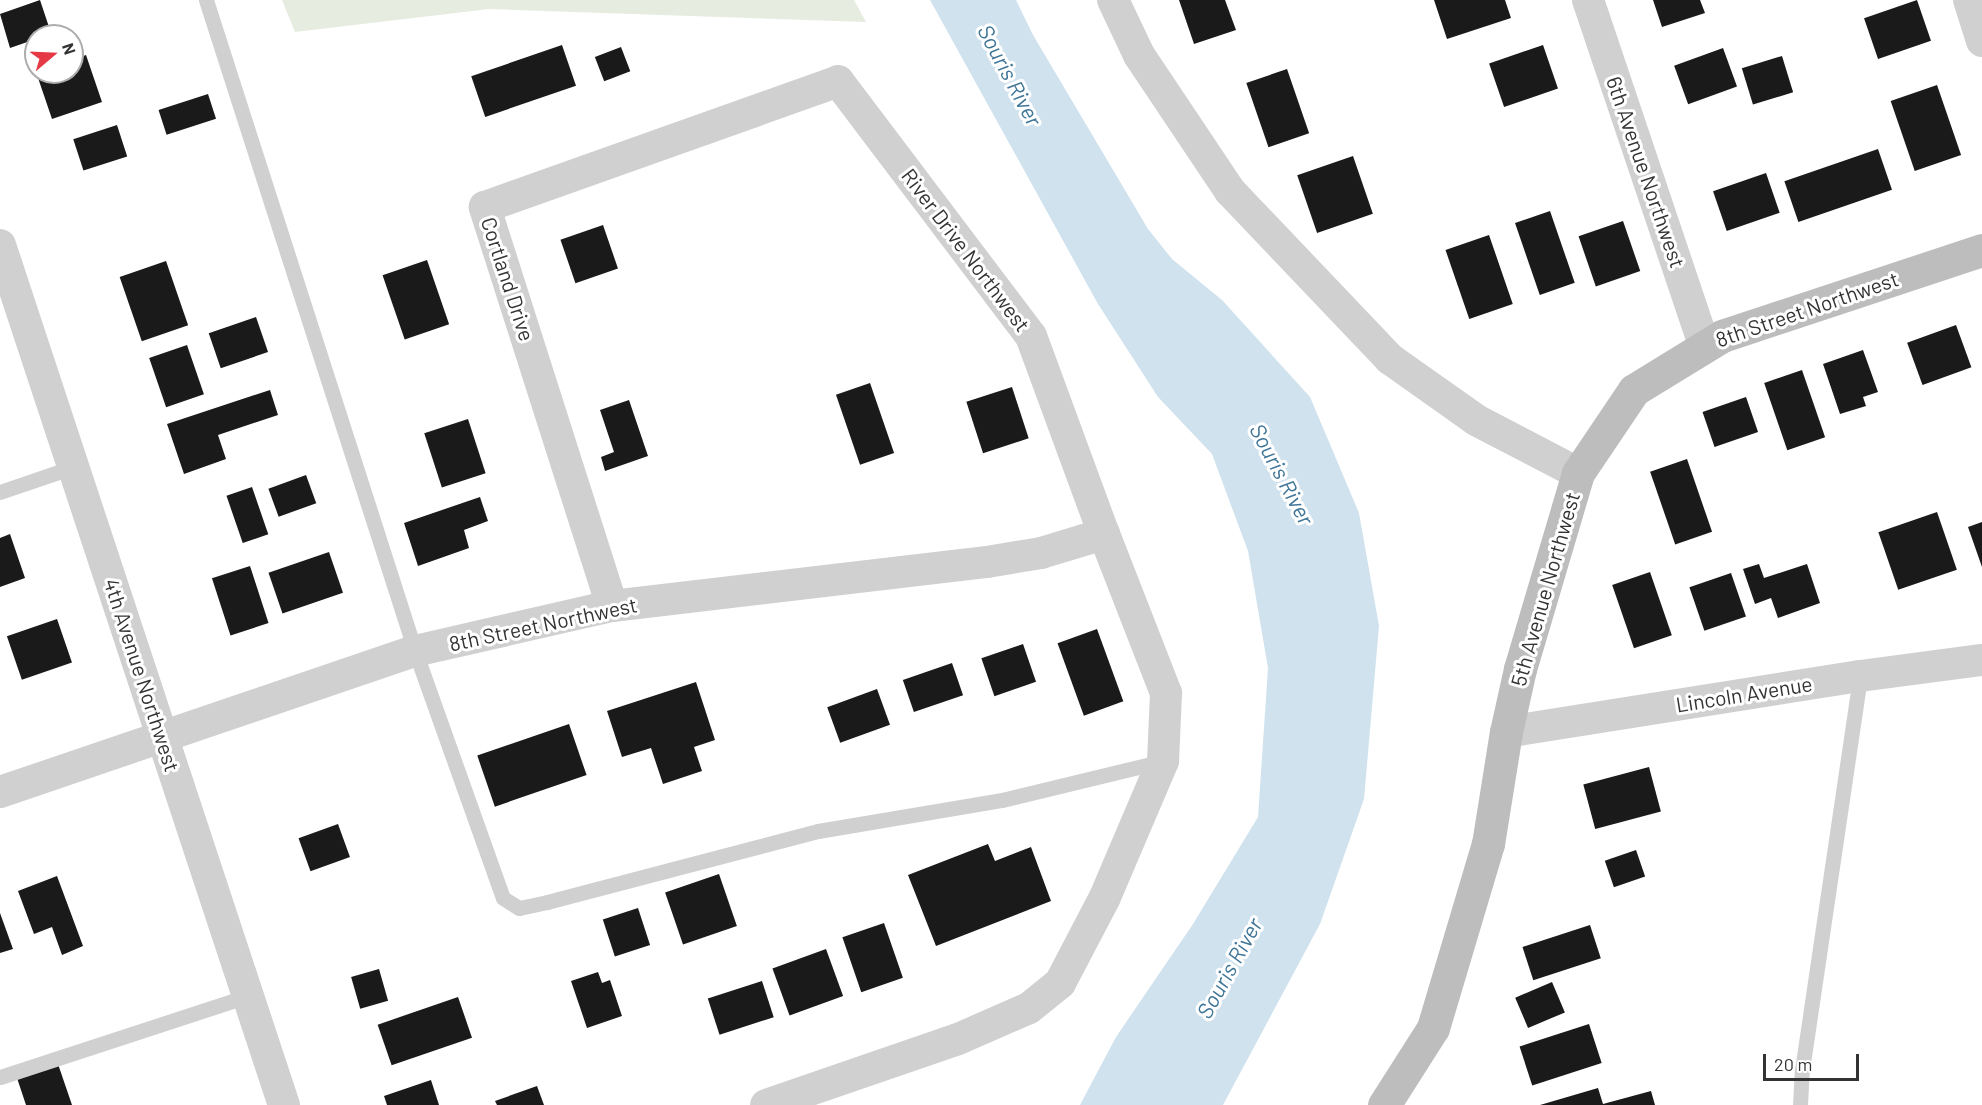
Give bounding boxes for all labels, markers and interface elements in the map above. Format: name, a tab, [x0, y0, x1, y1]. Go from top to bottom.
water label: Souris River	[972, 20, 1048, 130]
north arrow	[24, 24, 84, 84]
text: N	[59, 40, 80, 57]
street label: 6th Avenue Northwest	[1601, 73, 1691, 271]
street label: River Drive Northwest	[896, 163, 1036, 337]
street label: Cortland Drive	[476, 214, 540, 344]
street label: 8th Street Northwest	[1712, 266, 1902, 352]
water label: Souris River	[1244, 419, 1320, 529]
street label: 5th Avenue Northwest	[1505, 489, 1585, 689]
street label: 4th Avenue Northwest	[99, 575, 185, 775]
street label: 8th Street Northwest	[447, 592, 639, 656]
street label: Lincoln Avenue	[1674, 671, 1814, 717]
water label: Souris River	[1191, 913, 1267, 1023]
scale bar	[1766, 1042, 1862, 1080]
text: 20 m	[1774, 1053, 1812, 1075]

